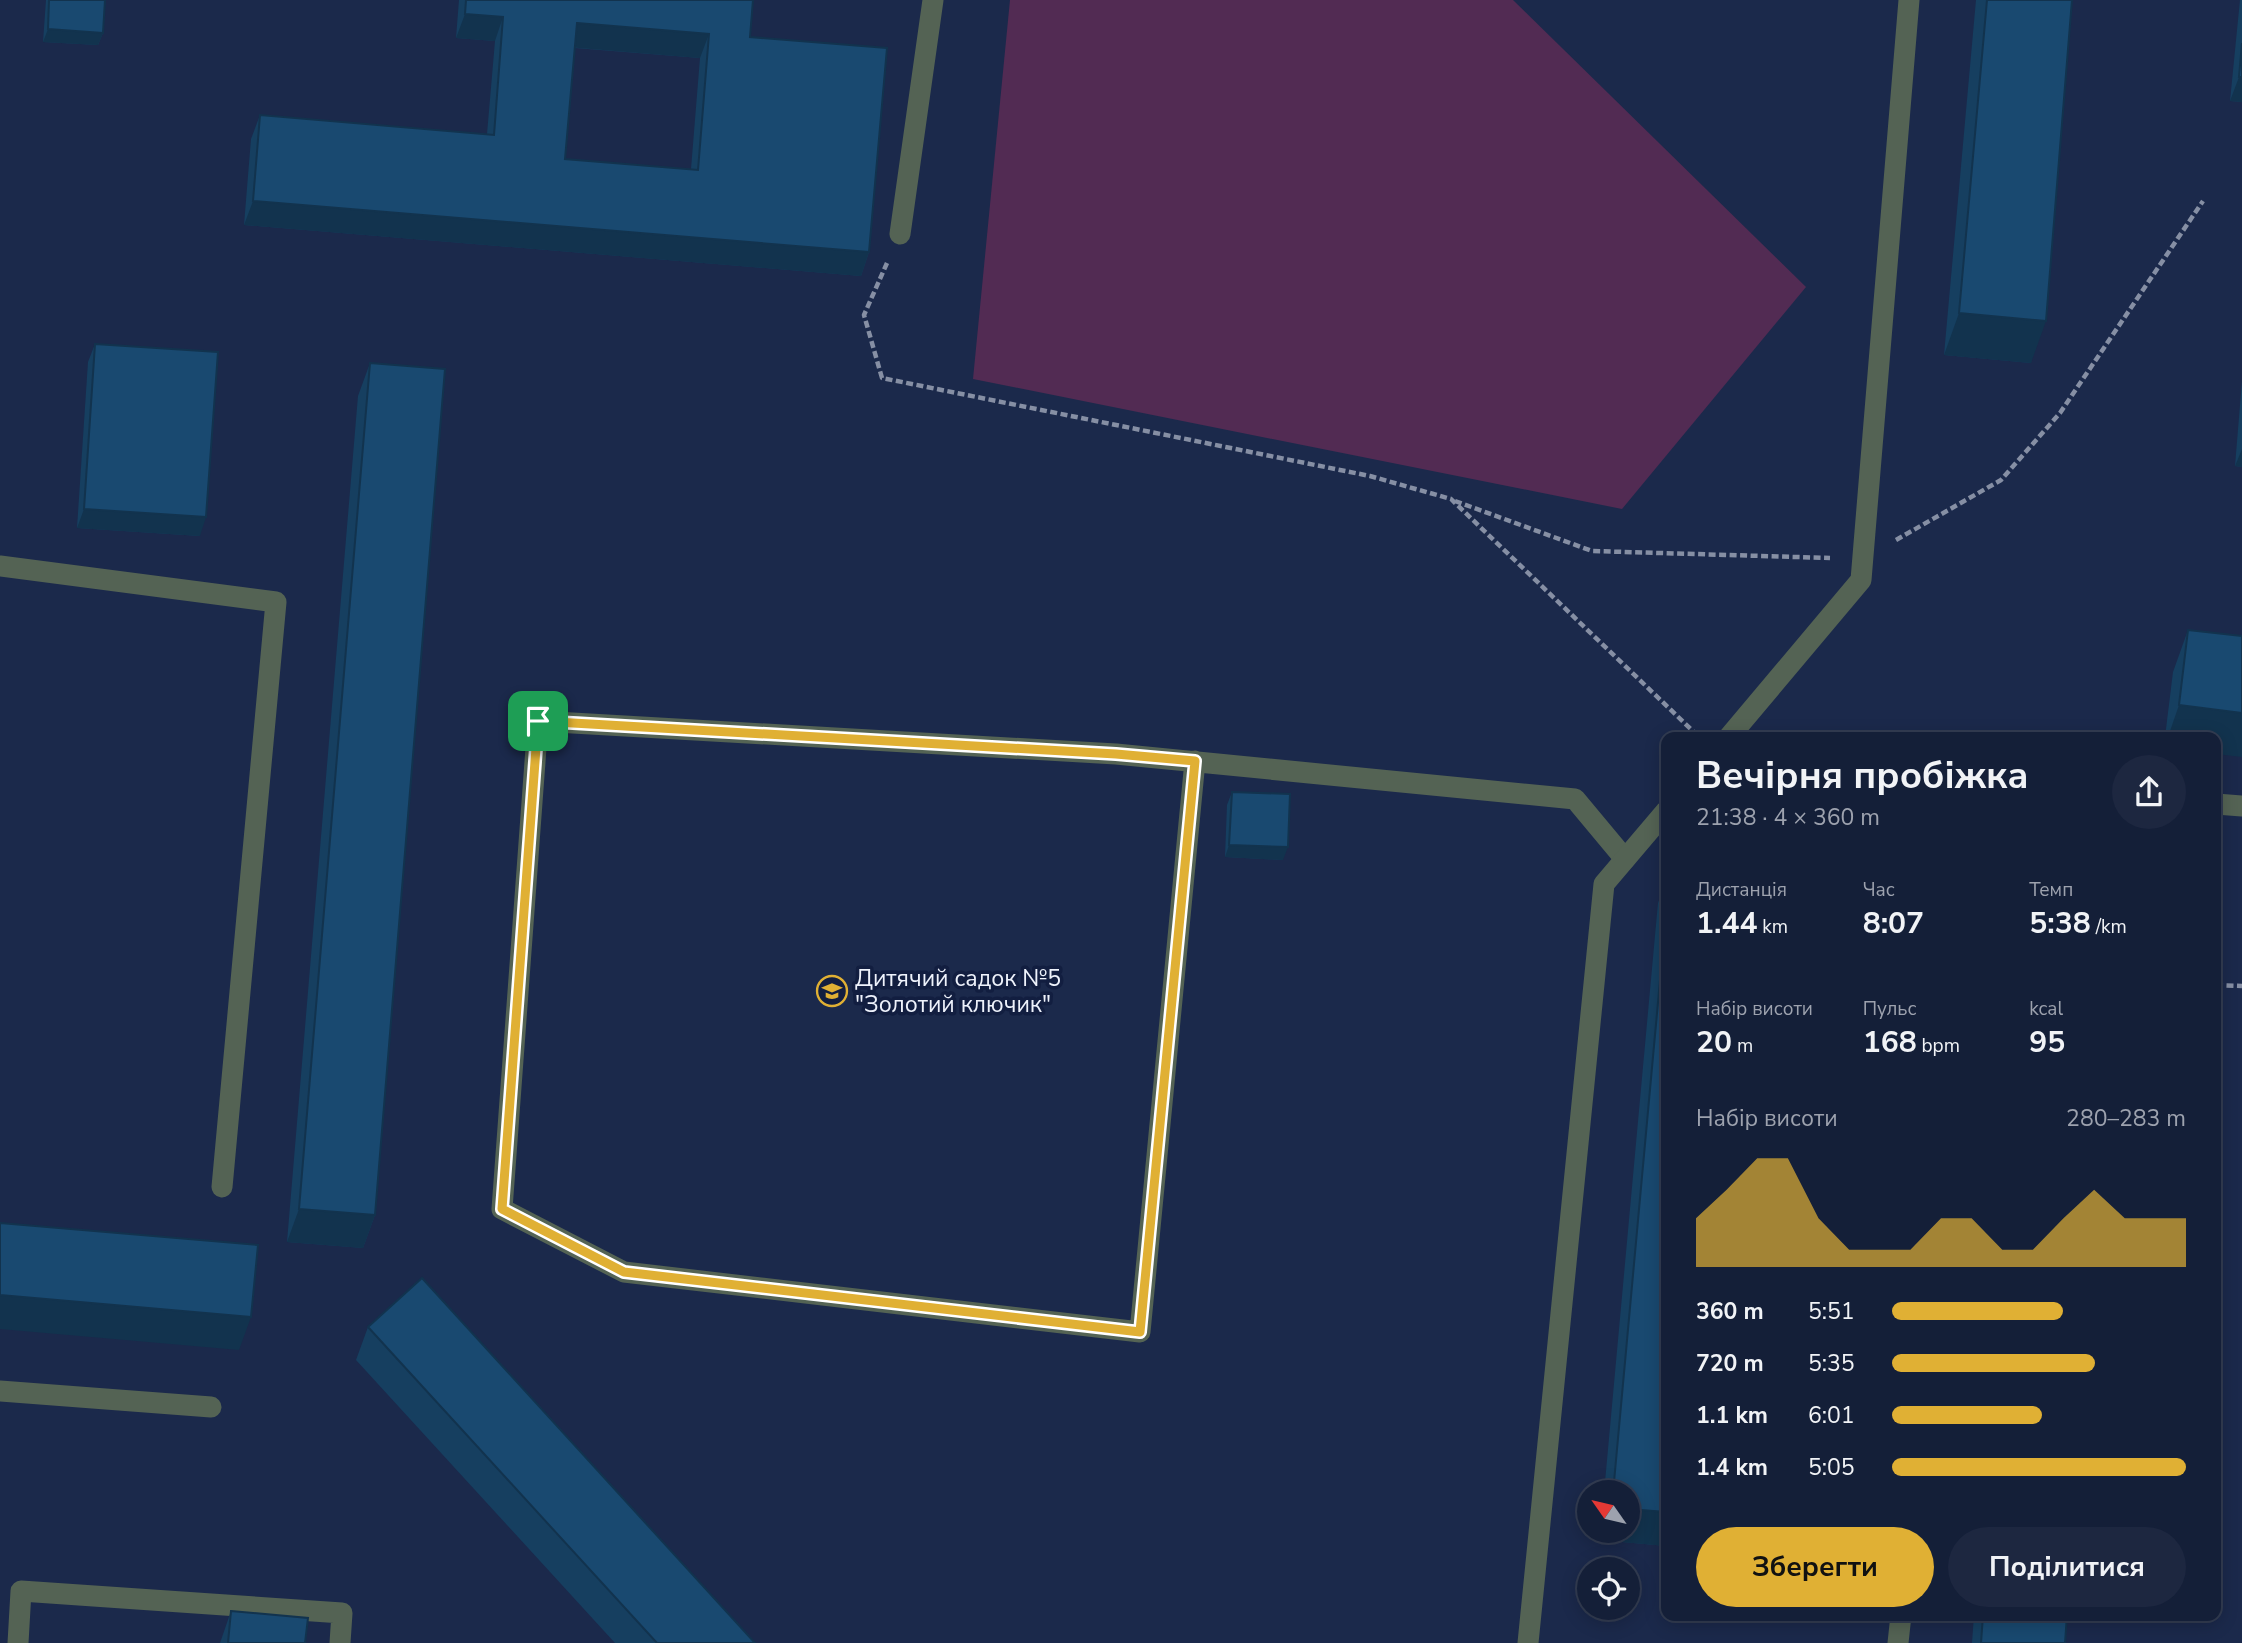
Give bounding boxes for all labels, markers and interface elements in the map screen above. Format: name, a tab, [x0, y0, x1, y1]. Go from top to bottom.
pin	[508, 691, 568, 751]
icon: arrive	[519, 702, 557, 740]
text: Вечірня пробіжка	[1696, 750, 2029, 801]
button: share	[2112, 755, 2186, 829]
text: 21:38 · 4 × 360 m	[1696, 802, 1880, 833]
text: Дистанція	[1696, 877, 1787, 903]
text: Час	[1863, 877, 1895, 903]
text: Темп	[2029, 877, 2073, 903]
text: 1.44	[1696, 903, 1757, 944]
text: 8:07	[1863, 903, 1924, 944]
text: 5:38	[2029, 903, 2091, 944]
text: km	[1757, 914, 1788, 940]
text: /km	[2091, 914, 2127, 940]
place label: Дитячий садок №5 "Золотий ключик"	[855, 963, 1061, 1020]
school or university icon: Дитячий садок №5 "Золотий ключик"	[815, 974, 849, 1008]
text: Набір висоти	[1696, 996, 1813, 1022]
text: Пульс	[1863, 996, 1917, 1022]
text: kcal	[2029, 996, 2063, 1022]
text: 20	[1696, 1022, 1732, 1063]
text: 168	[1863, 1022, 1917, 1063]
text: 95	[2029, 1022, 2065, 1063]
text: m	[1732, 1033, 1753, 1059]
text: bpm	[1917, 1033, 1960, 1059]
text: Набір висоти	[1696, 1103, 1838, 1134]
text: 280–283 m	[2066, 1103, 2186, 1134]
text: 360 m	[1696, 1296, 1764, 1327]
text: 5:51	[1808, 1296, 1855, 1327]
text: 720 m	[1696, 1348, 1764, 1379]
text: 5:35	[1808, 1348, 1855, 1379]
text: 1.1 km	[1696, 1400, 1768, 1431]
text: 6:01	[1808, 1400, 1855, 1431]
text: 1.4 km	[1696, 1452, 1768, 1483]
text: 5:05	[1808, 1452, 1855, 1483]
north arrow	[1577, 1480, 1640, 1544]
map controls	[1577, 1480, 1640, 1620]
button: Зберегти	[1696, 1527, 1934, 1607]
button: Поділитися	[1948, 1527, 2186, 1607]
button: locate	[1577, 1557, 1640, 1620]

